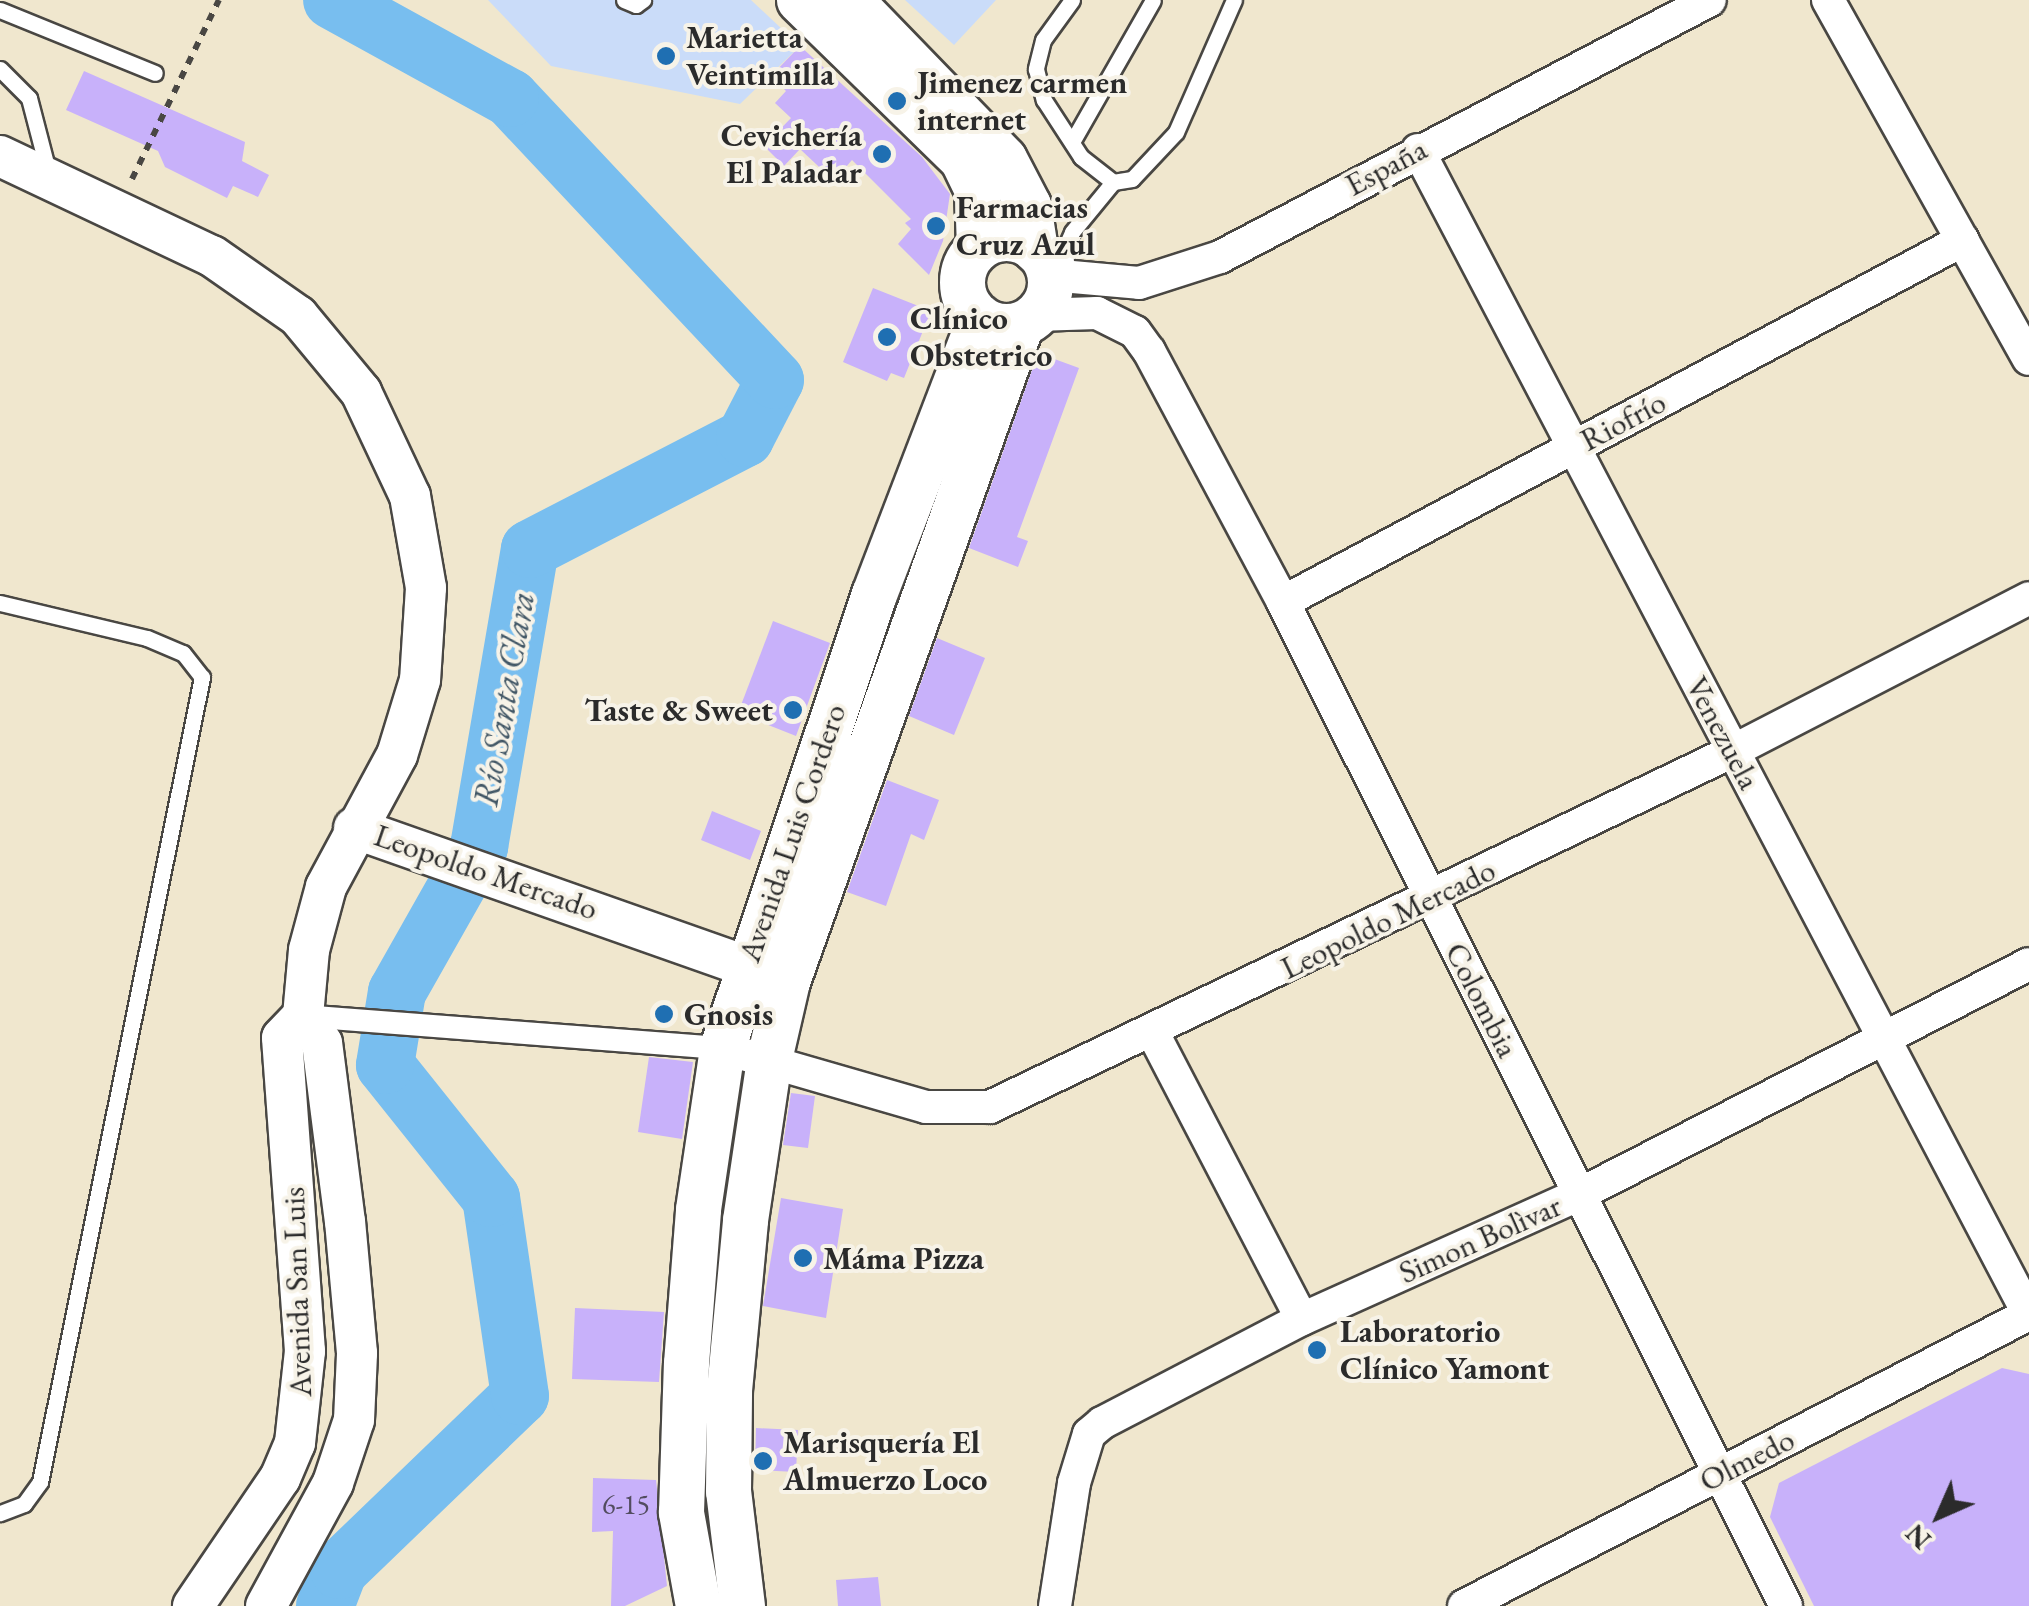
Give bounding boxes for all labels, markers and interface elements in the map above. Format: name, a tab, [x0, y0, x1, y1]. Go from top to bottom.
place label: Marietta Veintimilla	[686, 19, 834, 94]
marker: Marietta Veintimilla	[655, 45, 677, 67]
place label: Jimenez carmen internet	[917, 64, 1127, 139]
marker: Jimenez carmen internet	[886, 90, 908, 112]
place label: Cevichería El Paladar	[721, 117, 862, 192]
street label: España	[1339, 130, 1433, 204]
marker: Cevichería El Paladar	[871, 143, 893, 165]
place label: Farmacias Cruz Azul	[956, 189, 1095, 264]
marker: Farmacias Cruz Azul	[925, 215, 947, 237]
place label: Clínico Obstetrico	[910, 300, 1052, 375]
marker: Clínico Obstetrico	[874, 324, 900, 350]
street label: Riofrío	[1574, 383, 1672, 459]
water label: Río Santa Clara	[464, 588, 544, 810]
street label: Venezuela	[1677, 670, 1769, 796]
place label: Taste & Sweet	[585, 691, 773, 729]
street label: Avenida Luis Cordero	[730, 699, 854, 967]
marker: Taste & Sweet	[782, 699, 804, 721]
street label: Leopoldo Mercado	[369, 816, 603, 928]
street label: Leopoldo Mercado	[1275, 851, 1501, 987]
street label: Colombia	[1437, 936, 1527, 1064]
place label: Gnosis	[684, 995, 773, 1033]
marker: Gnosis	[653, 1003, 675, 1025]
street label: Avenida San Luis	[274, 1186, 320, 1398]
street label: Simon Bolìvar	[1393, 1186, 1567, 1292]
place label: Máma Pizza	[823, 1239, 984, 1277]
marker: Máma Pizza	[792, 1247, 814, 1269]
place label: Laboratorio Clínico Yamont	[1340, 1313, 1549, 1388]
marker: Laboratorio Clínico Yamont	[1304, 1337, 1330, 1363]
street label: Olmedo	[1693, 1420, 1801, 1500]
place label: Marisquería El Almuerzo Loco	[783, 1424, 987, 1499]
marker: Marisquería El Almuerzo Loco	[752, 1450, 774, 1472]
north arrow	[1889, 1466, 1989, 1566]
house number: 6-15	[602, 1487, 650, 1521]
text: N	[1897, 1516, 1939, 1558]

